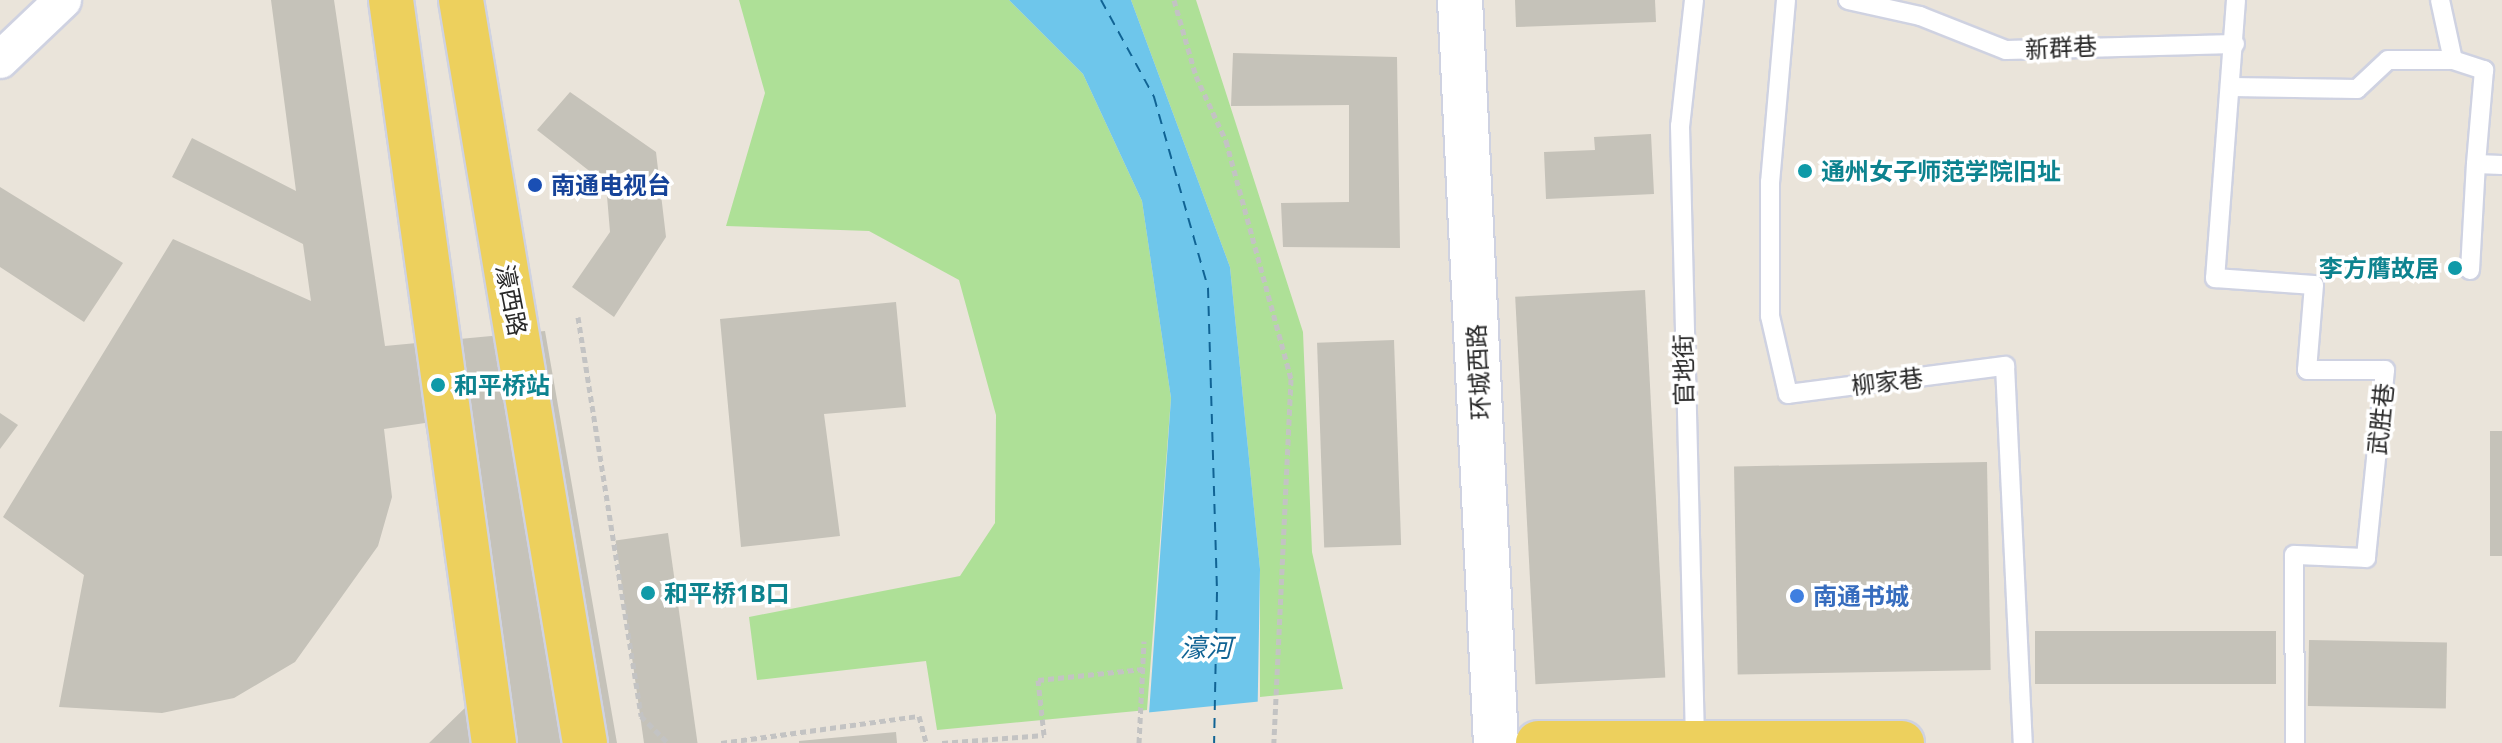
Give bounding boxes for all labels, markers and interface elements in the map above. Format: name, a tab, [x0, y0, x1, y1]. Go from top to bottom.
street label: 新群巷	[2024, 31, 2098, 63]
place label: 通州女子师范学院旧址	[1821, 157, 2061, 185]
marker: 通州女子师范学院旧址	[1796, 162, 1814, 180]
place label: 南通电视台	[551, 171, 671, 199]
marker: 南通电视台	[526, 176, 544, 194]
place label: 李方膺故居	[2319, 254, 2439, 282]
marker: 李方膺故居	[2446, 259, 2464, 277]
street label: 濠西路	[491, 262, 533, 338]
street label: 环城西路	[1461, 323, 1495, 421]
street label: 官地街	[1668, 334, 1698, 406]
street label: 柳家巷	[1850, 362, 1924, 400]
place label: 和平桥站	[454, 371, 550, 399]
marker: 和平桥站	[429, 376, 447, 394]
street label: 武胜巷	[2362, 382, 2398, 456]
place label: 和平桥1B口	[664, 579, 790, 607]
place label: 南通书城	[1813, 582, 1909, 610]
marker: 和平桥1B口	[639, 584, 657, 602]
marker: 南通书城	[1788, 587, 1806, 605]
water label: 濠河	[1180, 632, 1232, 664]

